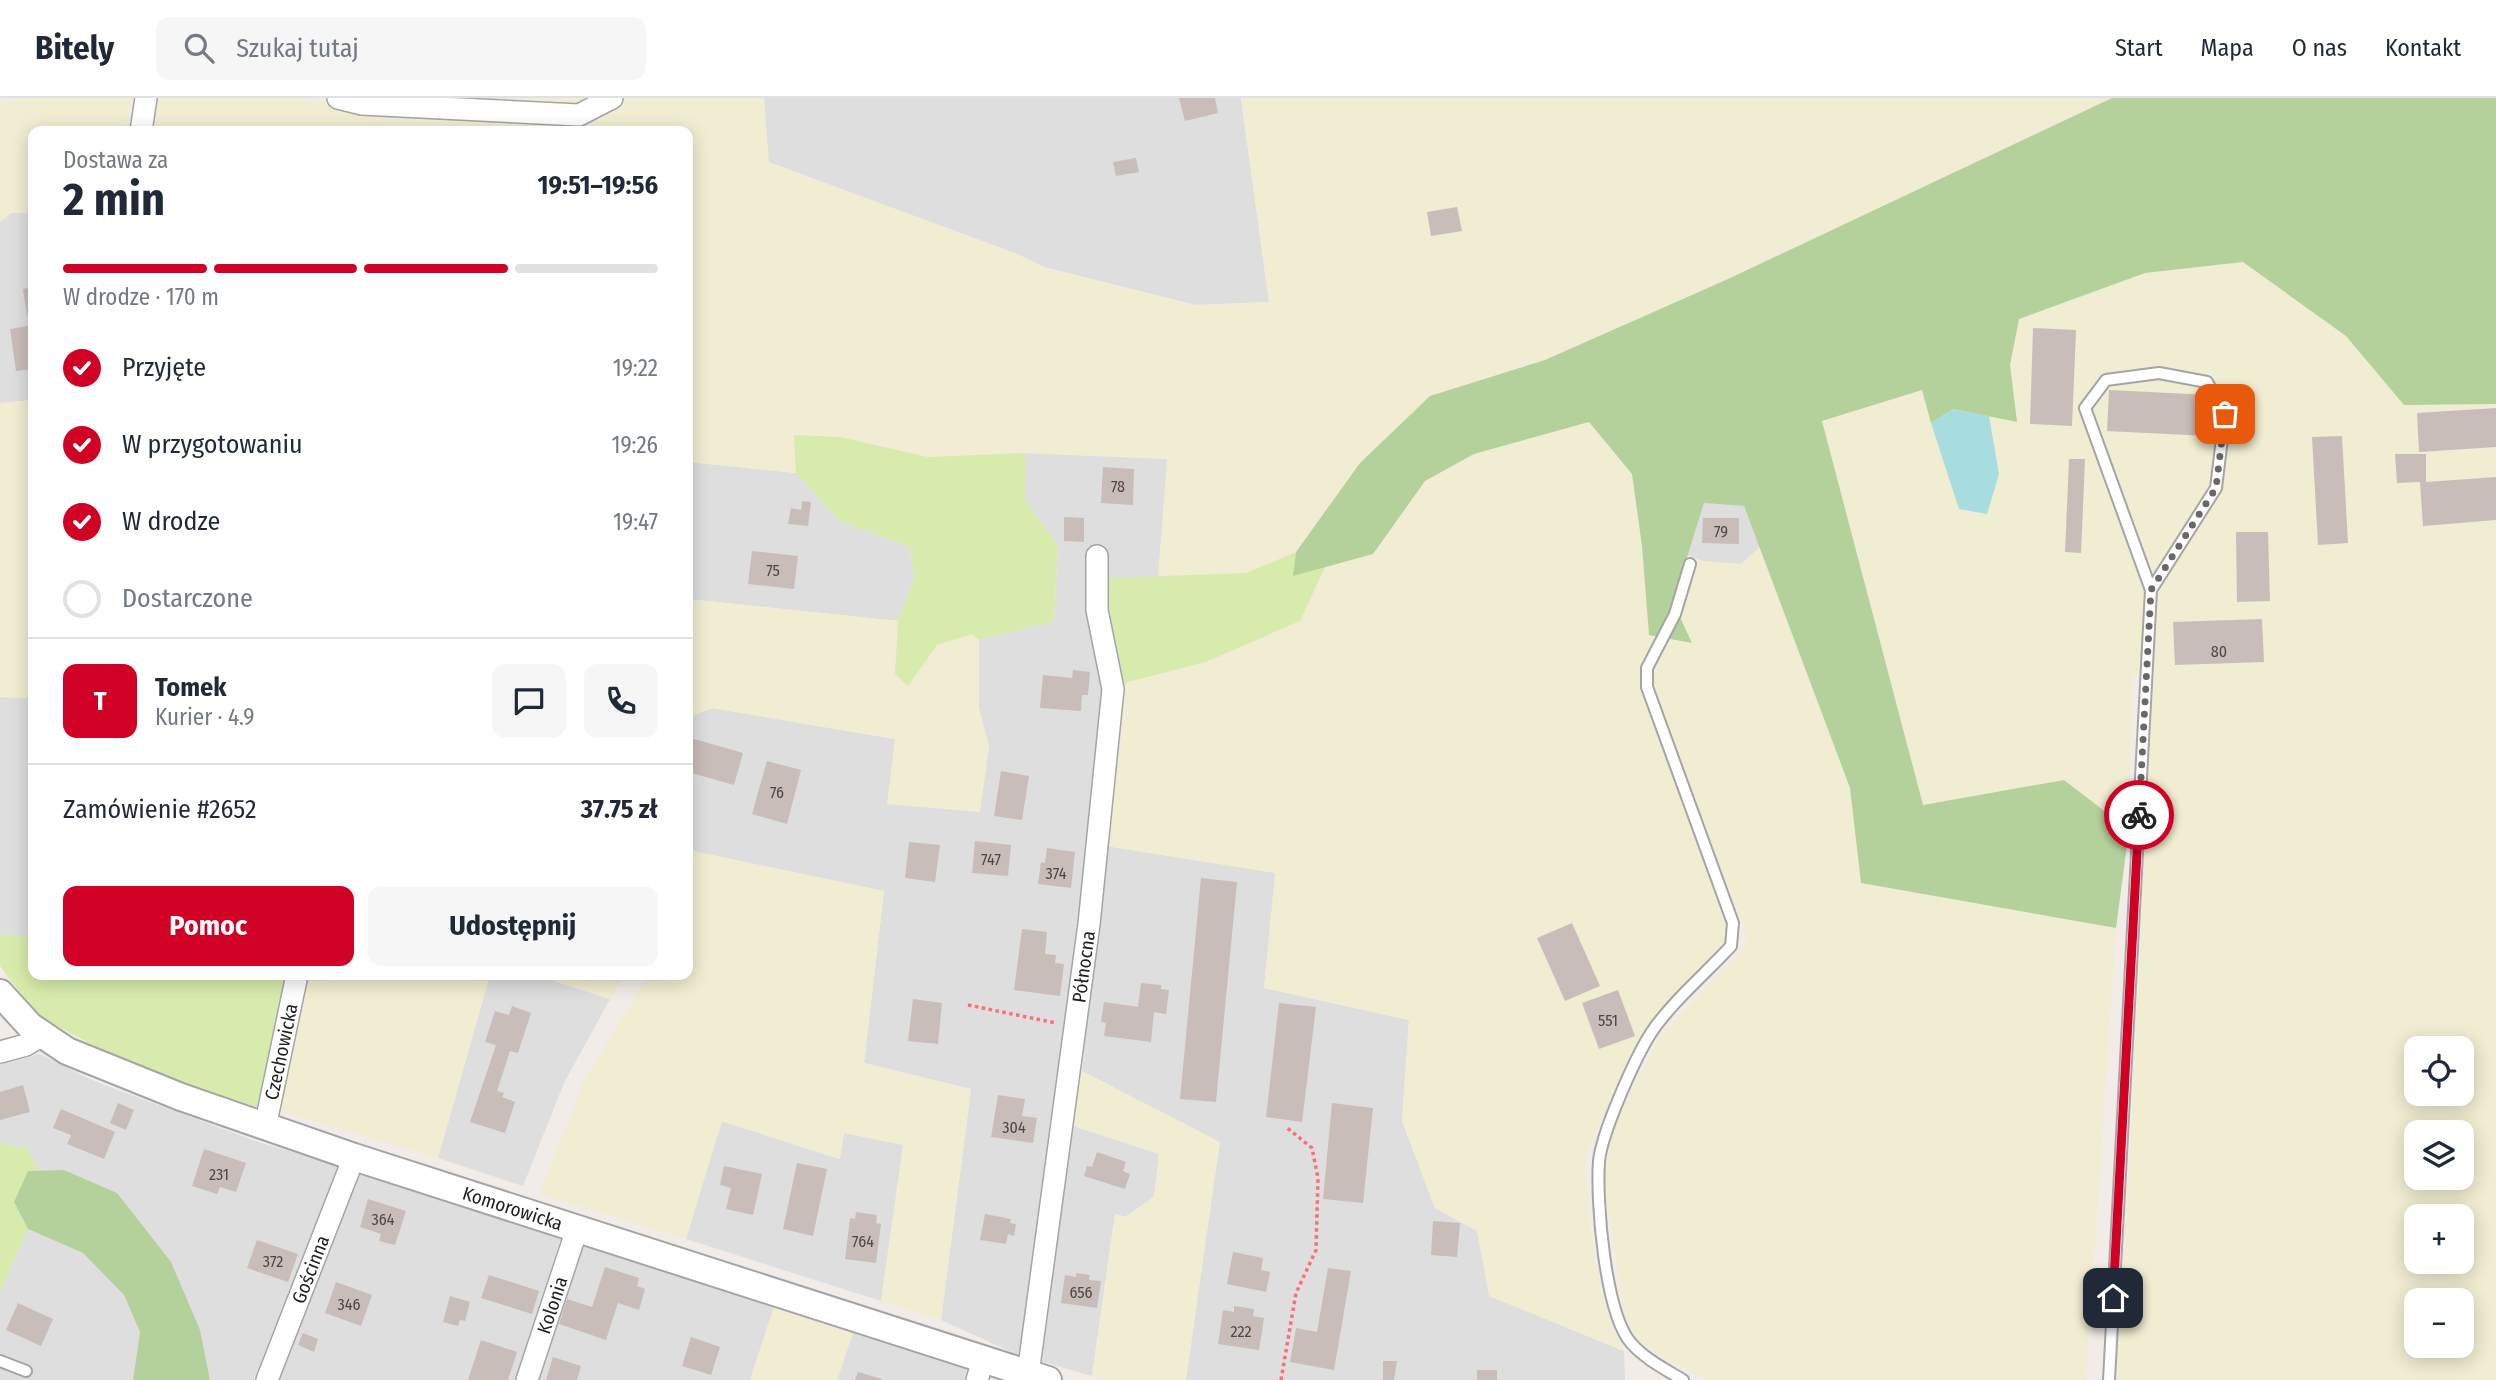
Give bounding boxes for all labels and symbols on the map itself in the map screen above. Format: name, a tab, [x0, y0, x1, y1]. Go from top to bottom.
pin	[2195, 384, 2255, 444]
house number: 78	[1111, 477, 1125, 496]
house number: 79	[1714, 522, 1728, 541]
house number: 75	[766, 561, 780, 580]
house number: 80	[2211, 642, 2227, 661]
courier	[2104, 780, 2174, 850]
house number: 76	[770, 783, 784, 802]
house number: 747	[981, 850, 1001, 869]
house number: 374	[1046, 864, 1067, 883]
street label: Północna	[1067, 929, 1100, 1004]
street label: Czechowicka	[260, 1002, 303, 1102]
house number: 551	[1598, 1011, 1618, 1030]
house number: 304	[1002, 1118, 1026, 1137]
house number: 231	[209, 1165, 229, 1184]
street label: Komorowicka	[460, 1182, 565, 1235]
house number: 364	[372, 1210, 395, 1229]
street label: Gościnna	[287, 1232, 334, 1307]
house number: 764	[852, 1232, 874, 1251]
house number: 372	[263, 1252, 283, 1271]
pin	[2083, 1268, 2143, 1328]
street label: Kolonia	[532, 1274, 572, 1337]
house number: 656	[1069, 1283, 1093, 1302]
house number: 346	[338, 1295, 360, 1314]
house number: 222	[1230, 1322, 1252, 1341]

